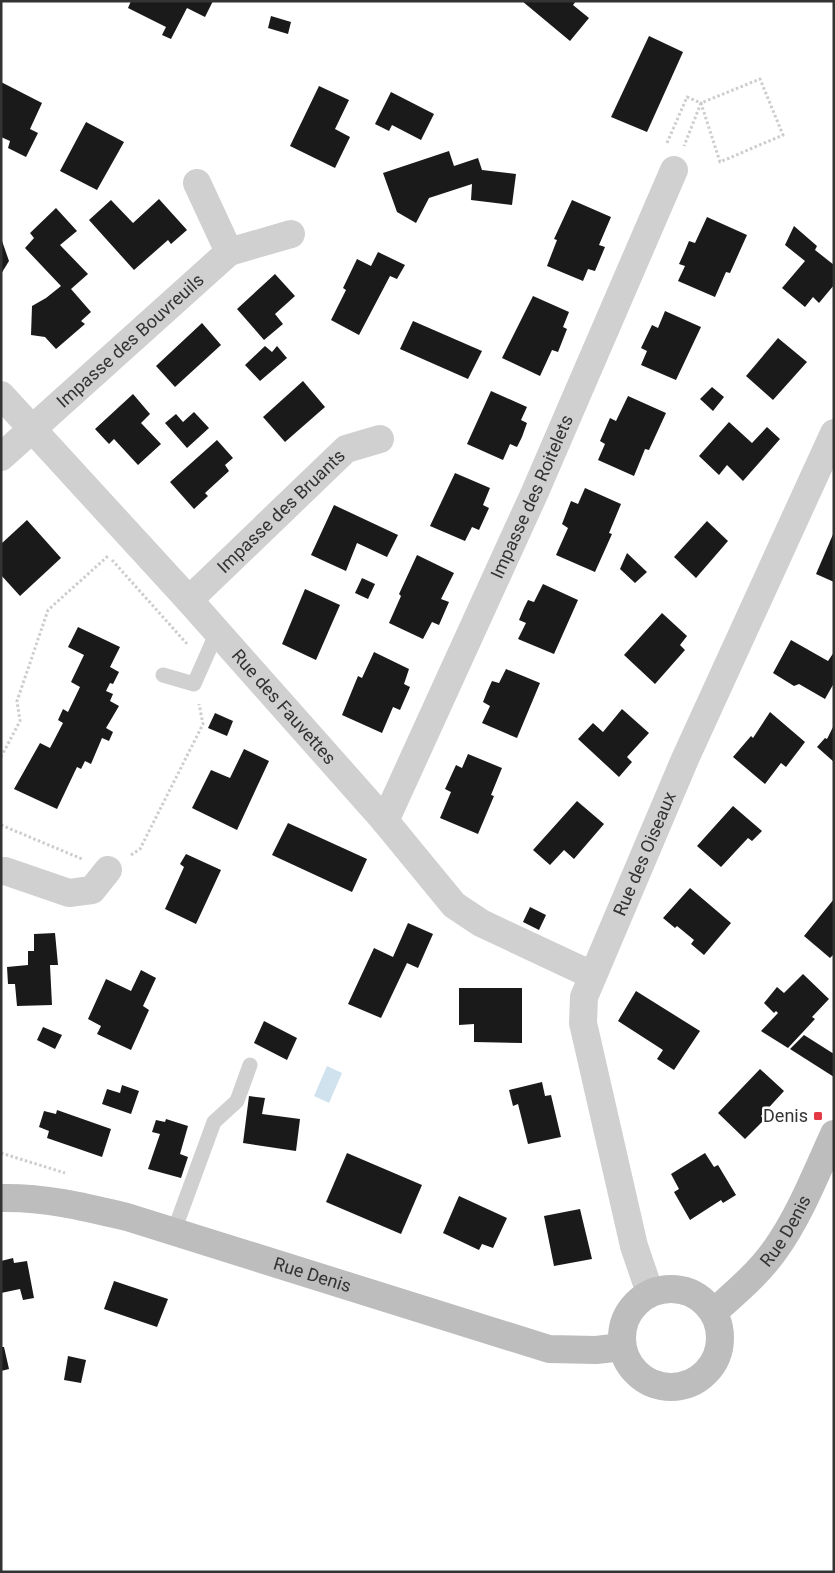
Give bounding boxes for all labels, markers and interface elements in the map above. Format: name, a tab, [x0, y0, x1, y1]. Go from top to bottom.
street label: Impasse des Bouvreuils	[52, 269, 208, 412]
street label: Impasse des Roitelets	[486, 412, 577, 582]
street label: Impasse des Bruants	[213, 445, 349, 577]
street label: Rue des Fauvettes	[228, 645, 341, 768]
street label: Rue des Oiseaux	[609, 788, 680, 919]
place label: Denis	[763, 1105, 808, 1126]
marker: Denis	[812, 1110, 824, 1122]
street label: Rue Denis	[755, 1192, 815, 1271]
street label: Rue Denis	[271, 1253, 354, 1296]

